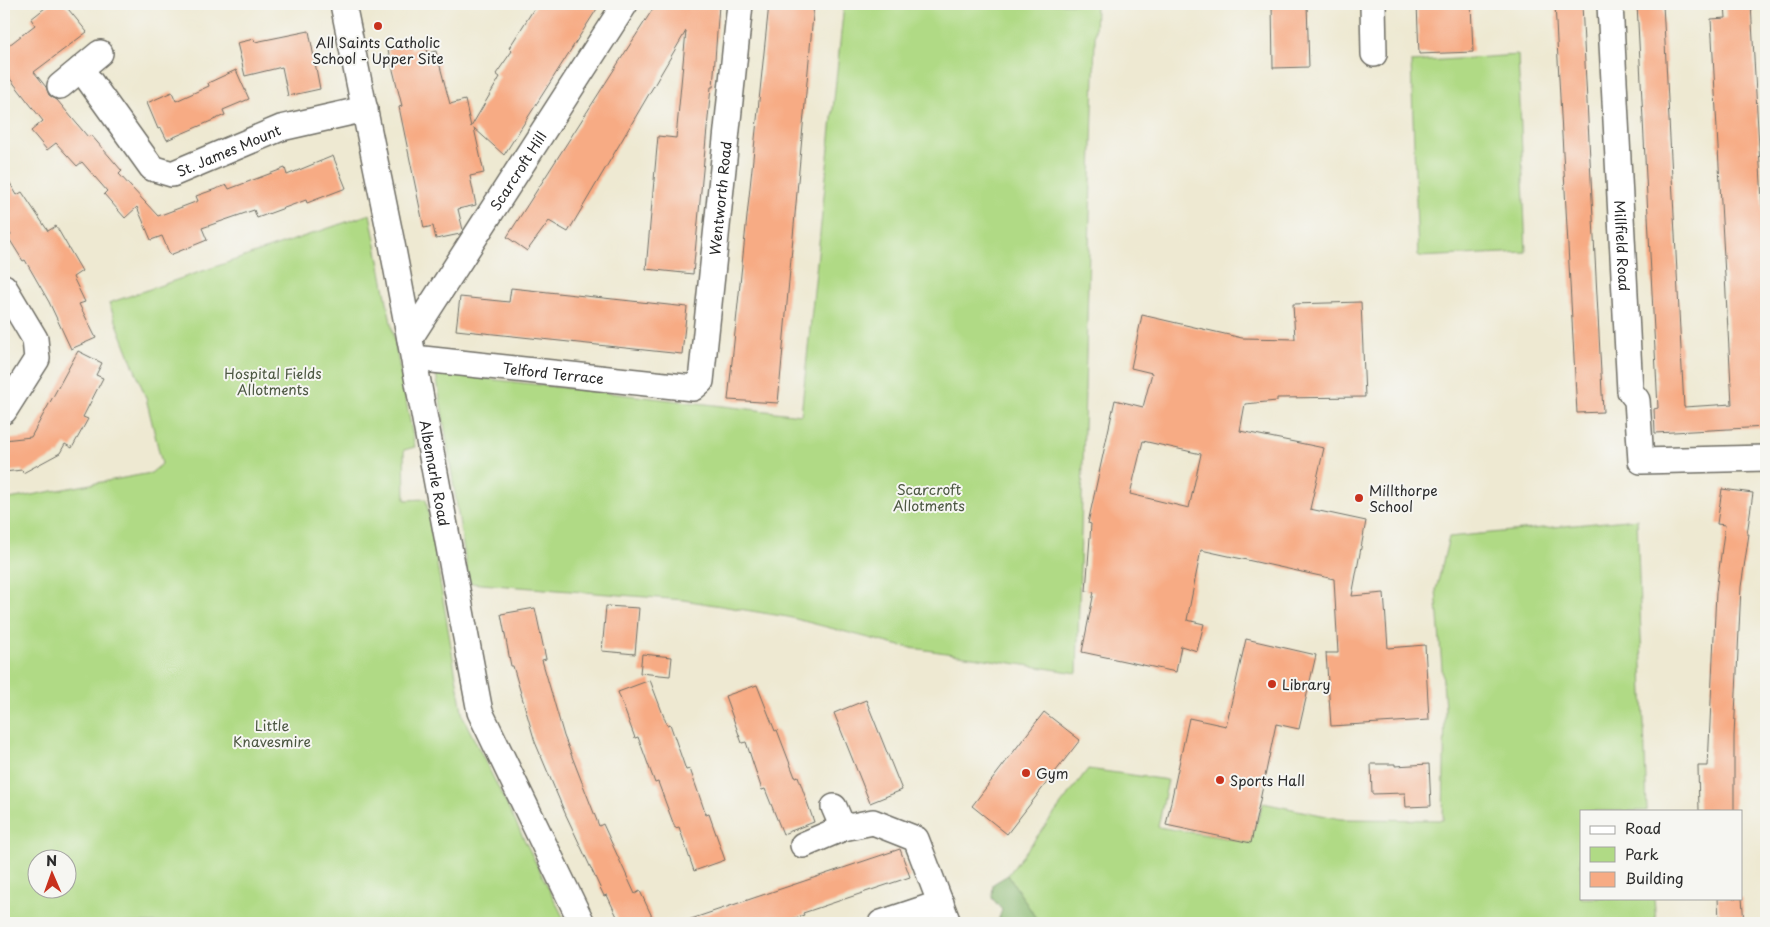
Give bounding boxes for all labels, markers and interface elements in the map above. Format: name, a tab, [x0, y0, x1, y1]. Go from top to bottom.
marker: All Saints Catholic School - Upper Site	[372, 20, 384, 32]
place label: All Saints Catholic School - Upper Site	[312, 32, 444, 69]
street label: St. James Mount	[173, 119, 284, 182]
street label: Scarcroft Hill	[484, 127, 551, 214]
street label: Wentworth Road	[704, 140, 736, 256]
street label: Millfield Road	[1610, 200, 1635, 292]
street label: Telford Terrace	[501, 357, 605, 389]
park label: Hospital Fields Allotments	[224, 363, 322, 400]
street label: Albemarle Road	[415, 418, 455, 528]
park label: Scarcroft Allotments	[893, 479, 965, 516]
place label: Millthorpe School	[1369, 480, 1438, 517]
marker: Millthorpe School	[1353, 492, 1365, 504]
place label: Library	[1282, 674, 1330, 695]
marker: Library	[1266, 678, 1278, 690]
park label: Little Knavesmire	[233, 715, 311, 752]
place label: Gym	[1036, 763, 1068, 784]
marker: Gym	[1020, 767, 1032, 779]
place label: Sports Hall	[1230, 770, 1305, 791]
marker: Sports Hall	[1214, 774, 1226, 786]
legend	[1580, 810, 1742, 900]
text: Road	[1625, 816, 1661, 839]
text: Park	[1625, 842, 1659, 865]
north arrow	[28, 850, 78, 900]
text: N	[46, 850, 57, 871]
text: Building	[1625, 866, 1684, 889]

